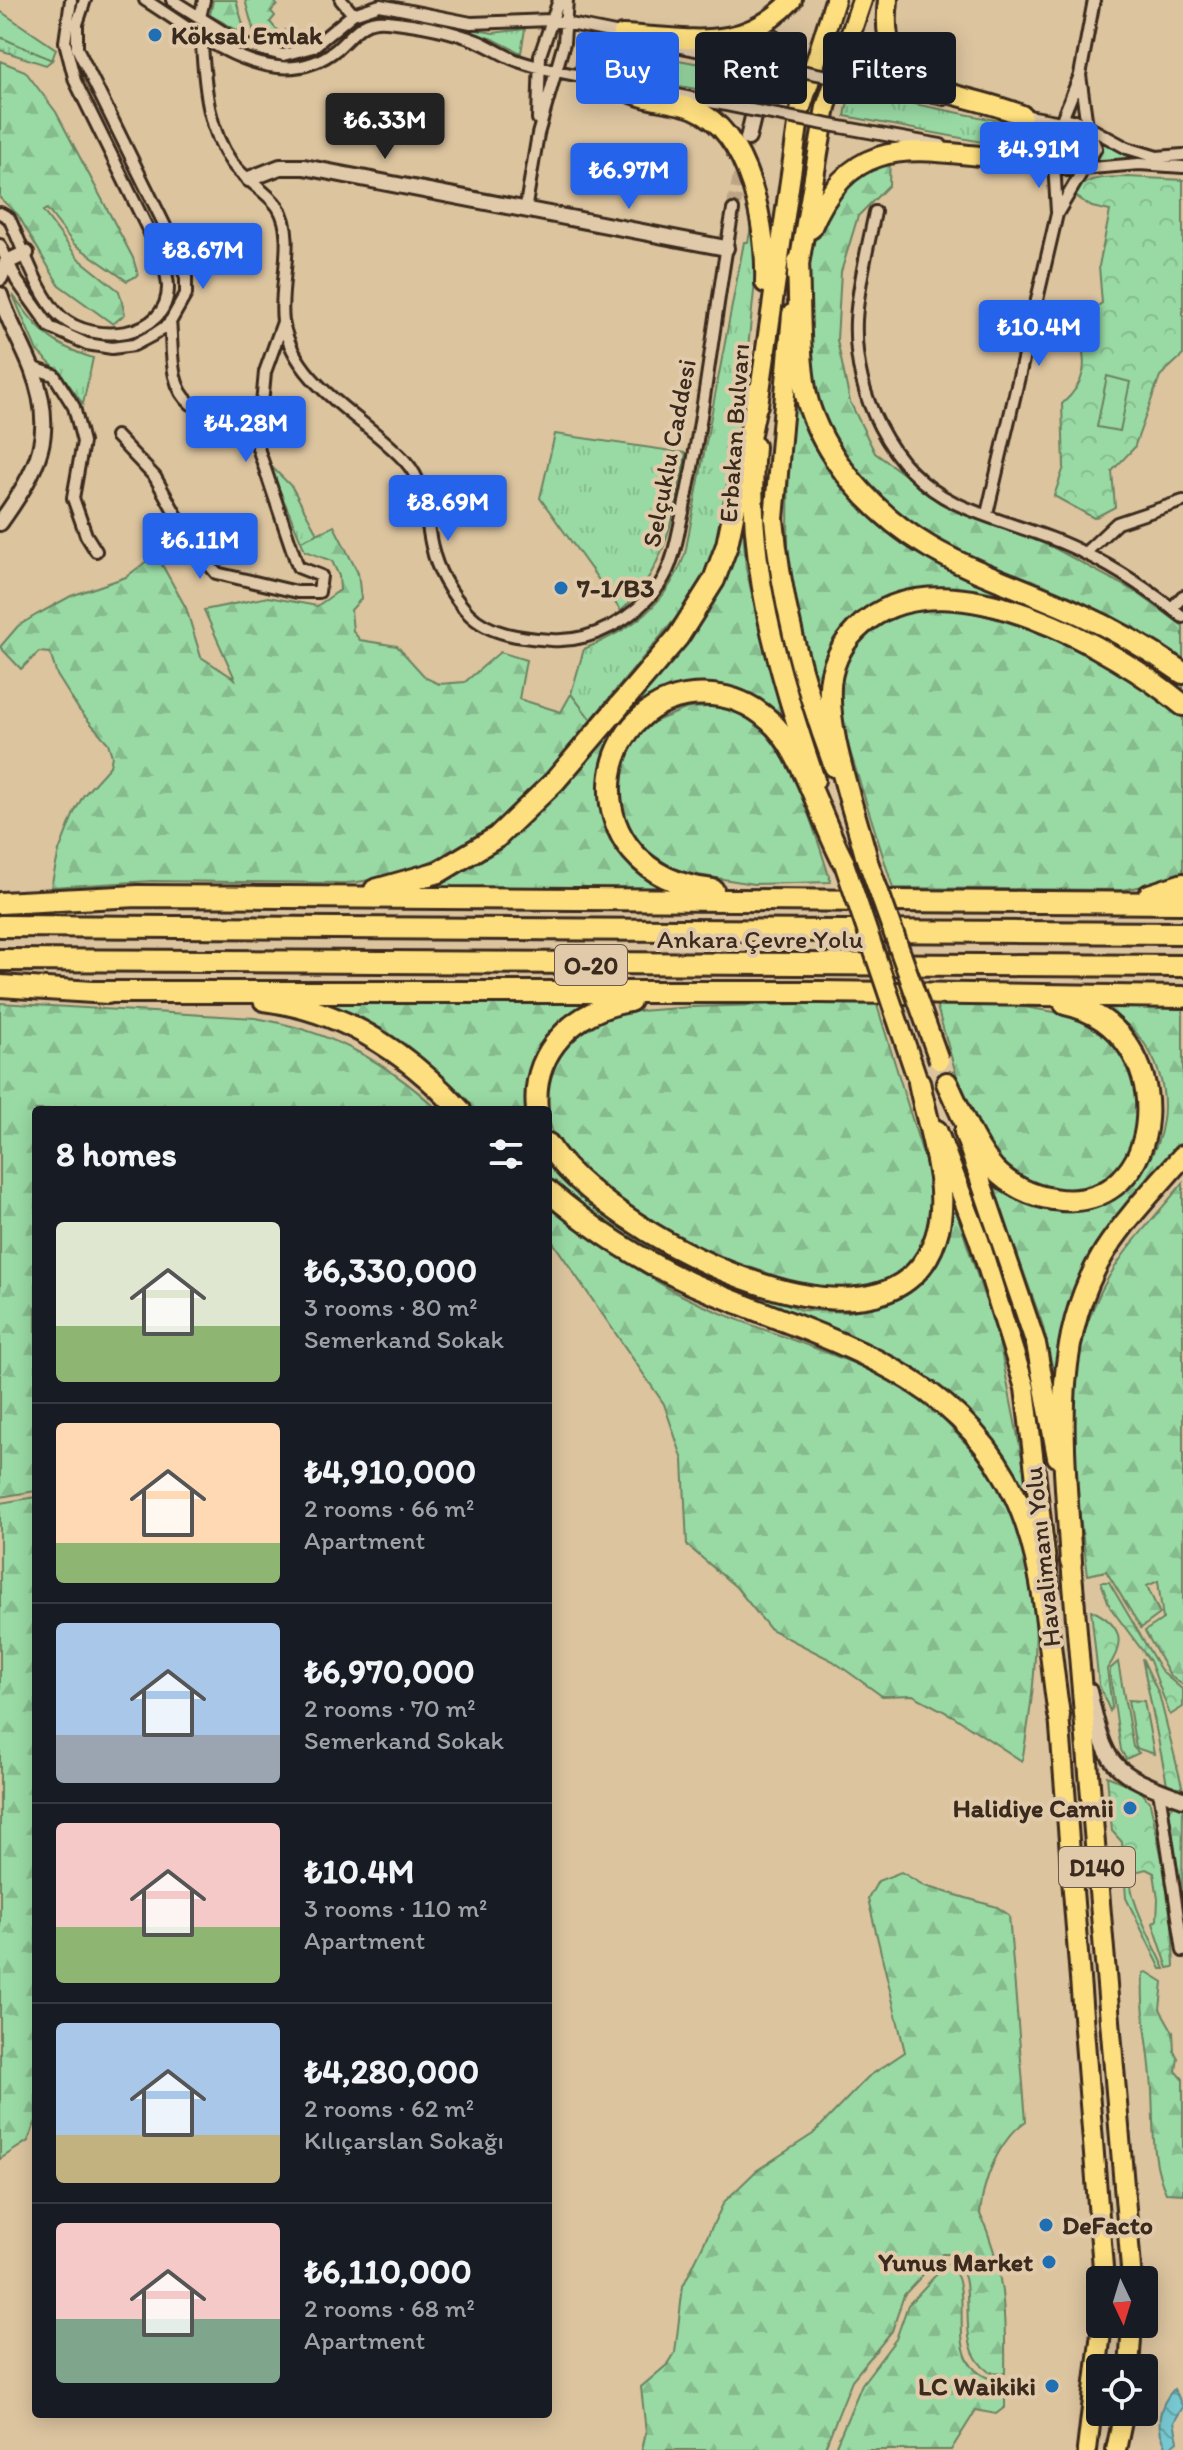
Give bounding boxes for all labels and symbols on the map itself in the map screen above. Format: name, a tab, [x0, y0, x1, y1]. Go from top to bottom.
place label: Köksal Emlak	[171, 19, 323, 51]
marker: Köksal Emlak	[146, 26, 164, 44]
pin: ₺6.33M	[320, 93, 450, 161]
pin: ₺4.91M	[974, 122, 1104, 190]
pin: ₺6.97M	[564, 143, 694, 211]
pin: ₺8.67M	[138, 223, 268, 291]
pin: ₺10.4M	[974, 300, 1104, 368]
street label: Erbakan Bulvarı	[712, 342, 756, 524]
street label: Selçuklu Caddesi	[635, 356, 703, 550]
pin: ₺4.28M	[181, 396, 311, 464]
pin: ₺8.69M	[383, 475, 513, 543]
pin: ₺6.11M	[135, 513, 265, 581]
place label: 7-1/B3	[576, 572, 654, 604]
marker: 7-1/B3	[552, 579, 570, 597]
street label: Ankara Çevre Yolu	[657, 923, 863, 955]
road number: O-20	[555, 945, 627, 985]
street label: Havalimanı Yolu	[1017, 1465, 1067, 1649]
place label: Halidiye Camii	[953, 1792, 1114, 1824]
marker: Halidiye Camii	[1121, 1799, 1139, 1817]
road number: D140	[1059, 1847, 1135, 1887]
place label: DeFacto	[1062, 2209, 1153, 2241]
marker: DeFacto	[1037, 2216, 1055, 2234]
place label: Yunus Market	[877, 2246, 1033, 2278]
marker: Yunus Market	[1040, 2253, 1058, 2271]
north arrow	[1086, 2266, 1158, 2338]
place label: LC Waikiki	[918, 2370, 1036, 2402]
marker: LC Waikiki	[1043, 2377, 1061, 2395]

